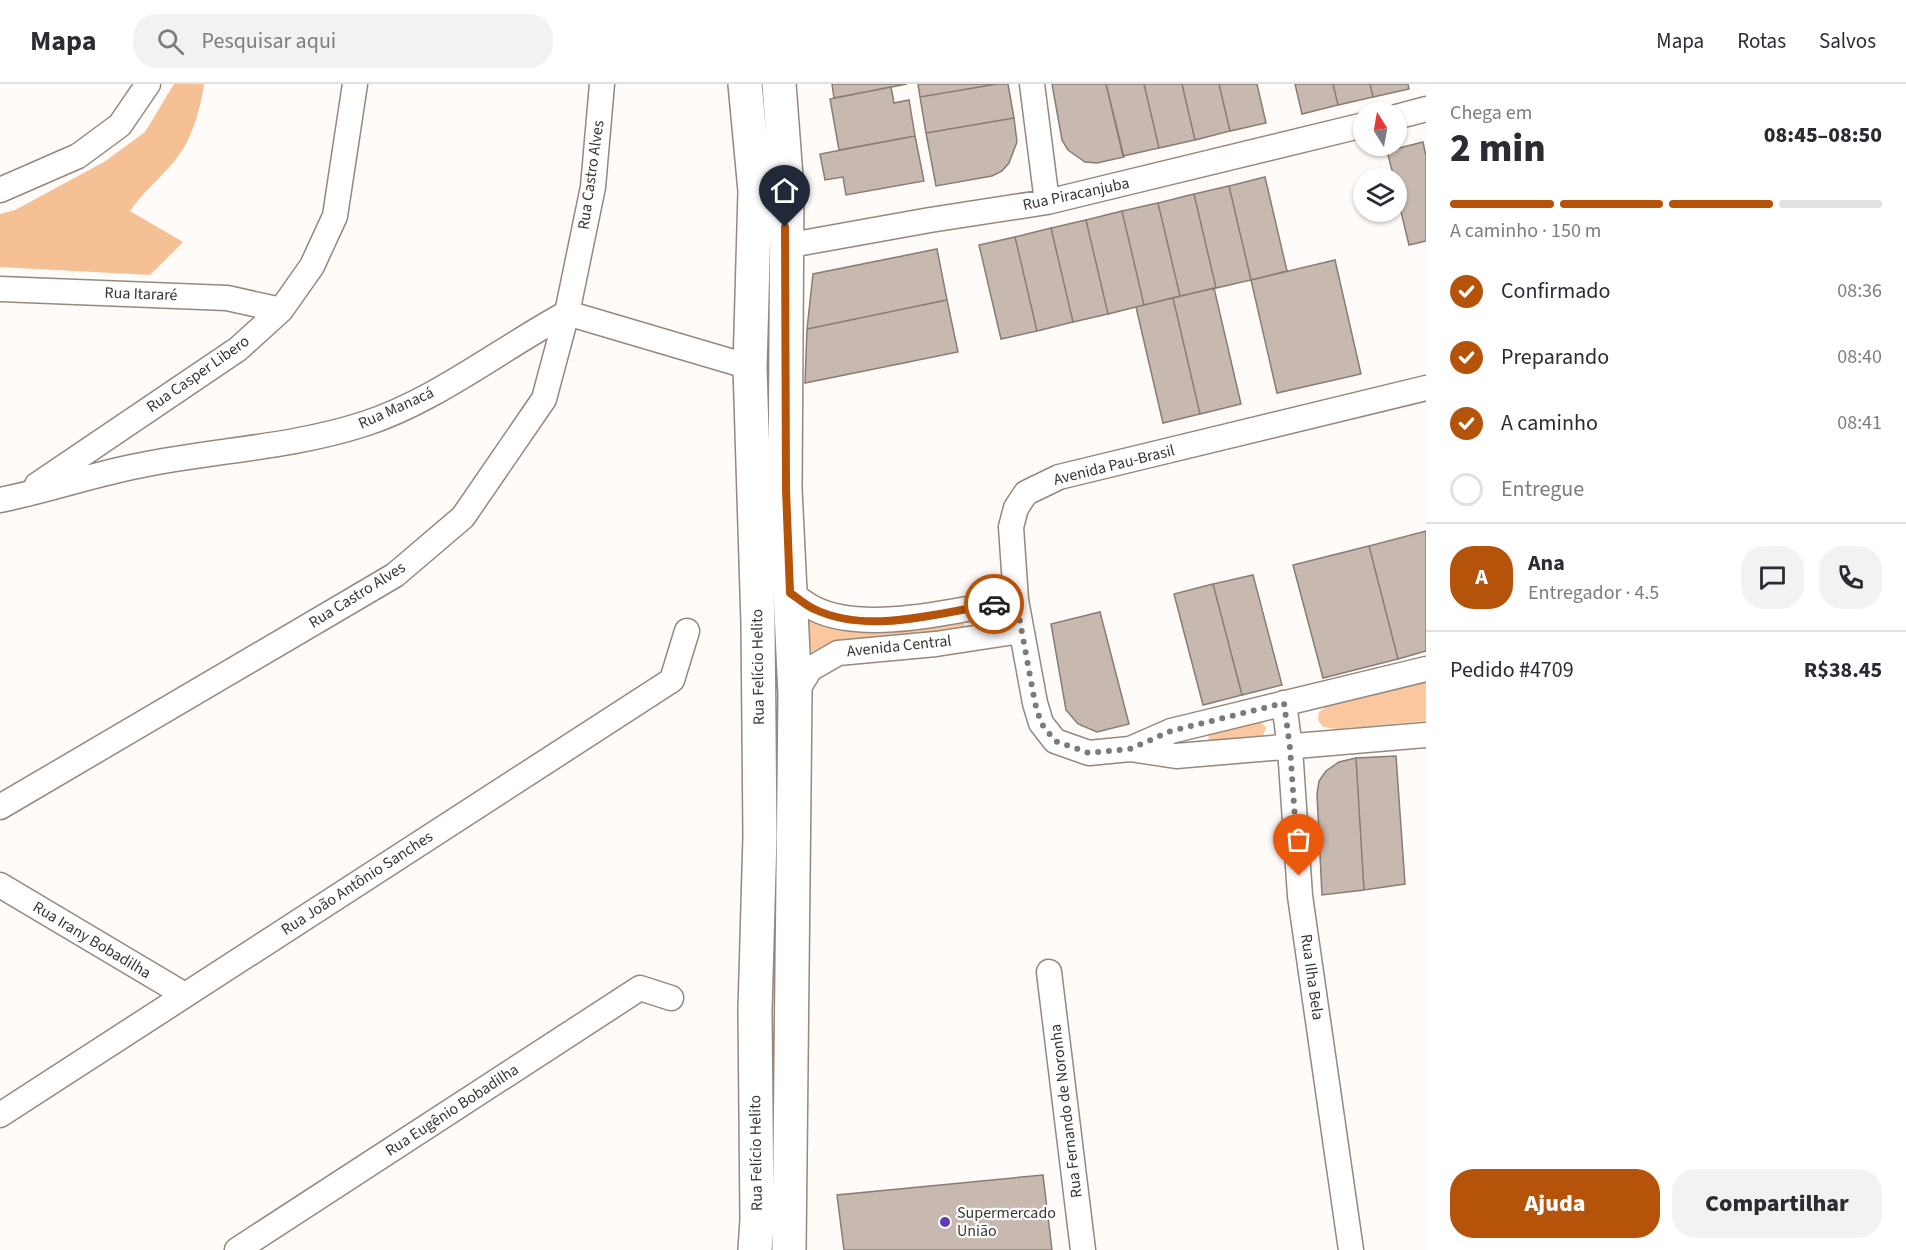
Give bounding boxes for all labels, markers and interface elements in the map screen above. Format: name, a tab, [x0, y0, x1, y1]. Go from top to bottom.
search box	[133, 14, 553, 68]
text: Mapa	[30, 21, 97, 61]
icon: search	[154, 25, 187, 58]
text: Pesquisar aqui	[202, 25, 336, 57]
text: Mapa	[1656, 26, 1704, 56]
text: Rotas	[1737, 26, 1786, 56]
text: Salvos	[1819, 26, 1876, 56]
text: Chega em	[1450, 99, 1532, 127]
north arrow	[1353, 102, 1407, 156]
map controls	[1353, 102, 1407, 222]
street label: Rua Castro Alves	[572, 119, 610, 231]
text: 08:45–08:50	[1764, 119, 1882, 151]
text: 2 min	[1450, 121, 1546, 177]
pin	[759, 165, 810, 227]
button: layers	[1353, 168, 1407, 222]
street label: Rua Piracanjuba	[1021, 172, 1131, 216]
icon: home	[768, 174, 801, 207]
text: A caminho · 150 m	[1450, 217, 1601, 245]
icon: check	[1450, 275, 1483, 308]
text: Confirmado	[1501, 275, 1610, 307]
text: 08:36	[1837, 277, 1882, 305]
street label: Rua Itararé	[104, 282, 178, 306]
street label: Rua Casper Libero	[142, 330, 254, 418]
icon: check	[1450, 341, 1483, 374]
text: Preparando	[1501, 341, 1609, 373]
text: 08:40	[1837, 343, 1882, 371]
street label: Rua Manacá	[355, 382, 437, 434]
icon: check	[1450, 407, 1483, 440]
text: A caminho	[1501, 407, 1598, 439]
text: 08:41	[1837, 409, 1882, 437]
street label: Avenida Pau-Brasil	[1051, 439, 1177, 491]
text: Entregue	[1501, 473, 1584, 505]
button: chat	[1741, 546, 1804, 609]
button: phone	[1819, 546, 1882, 609]
text: Ana	[1528, 547, 1565, 579]
street label: Rua Castro Alves	[304, 556, 410, 634]
text: A	[1475, 561, 1488, 593]
courier	[964, 574, 1024, 634]
text: Entregador · 4.5	[1528, 579, 1659, 607]
icon: car	[978, 588, 1011, 621]
street label: Rua Felício Helito	[746, 609, 770, 725]
street label: Avenida Central	[845, 630, 953, 662]
text: Pedido #4709	[1450, 654, 1574, 686]
text: R$38.45	[1804, 654, 1882, 686]
pin	[1273, 814, 1324, 876]
icon: bag	[1282, 823, 1315, 856]
street label: Rua João Antônio Sanches	[277, 825, 437, 940]
street label: Rua Irany Bobadilha	[29, 896, 155, 984]
street label: Rua Ilha Bela	[1295, 932, 1329, 1022]
street label: Rua Fernando de Noronha	[1044, 1023, 1088, 1199]
street label: Rua Eugênio Bobadilha	[381, 1059, 523, 1161]
street label: Rua Felício Helito	[744, 1095, 768, 1211]
button: Ajuda	[1450, 1169, 1660, 1238]
button: Compartilhar	[1672, 1169, 1882, 1238]
place label: Supermercado União	[957, 1202, 1056, 1242]
marker: Supermercado União	[938, 1215, 952, 1229]

